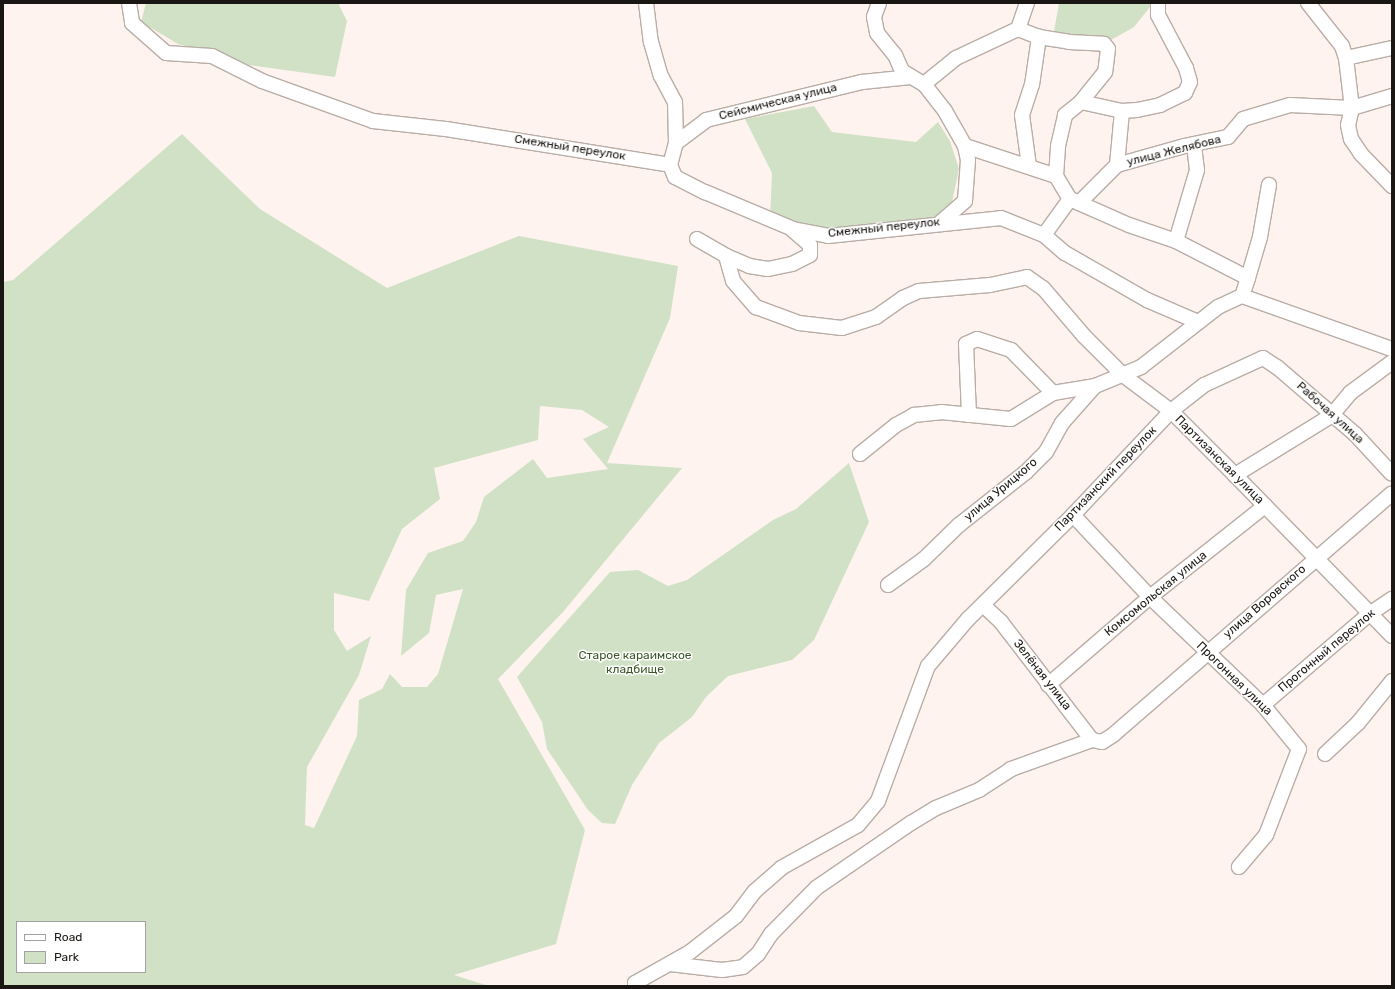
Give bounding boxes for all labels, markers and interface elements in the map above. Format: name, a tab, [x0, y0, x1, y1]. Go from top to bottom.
street label: Сейсмическая улица	[717, 80, 839, 124]
street label: Смежный переулок	[513, 132, 627, 164]
street label: улица Желябова	[1125, 132, 1223, 170]
street label: Смежный переулок	[827, 215, 941, 241]
street label: Рабочая улица	[1293, 379, 1367, 447]
street label: Партизанская улица	[1172, 413, 1266, 507]
street label: Партизанский переулок	[1052, 423, 1160, 535]
street label: улица Урицкого	[962, 455, 1040, 525]
street label: Комсомольская улица	[1102, 548, 1210, 640]
street label: улица Воровского	[1221, 562, 1309, 642]
street label: Прогонный переулок	[1276, 606, 1378, 696]
street label: Зелёная улица	[1010, 637, 1074, 713]
street label: Прогонная улица	[1193, 639, 1275, 719]
park label: Старое караимское кладбище	[578, 649, 692, 677]
legend	[16, 921, 146, 973]
text: Road	[54, 930, 82, 944]
text: Park	[54, 950, 79, 964]

